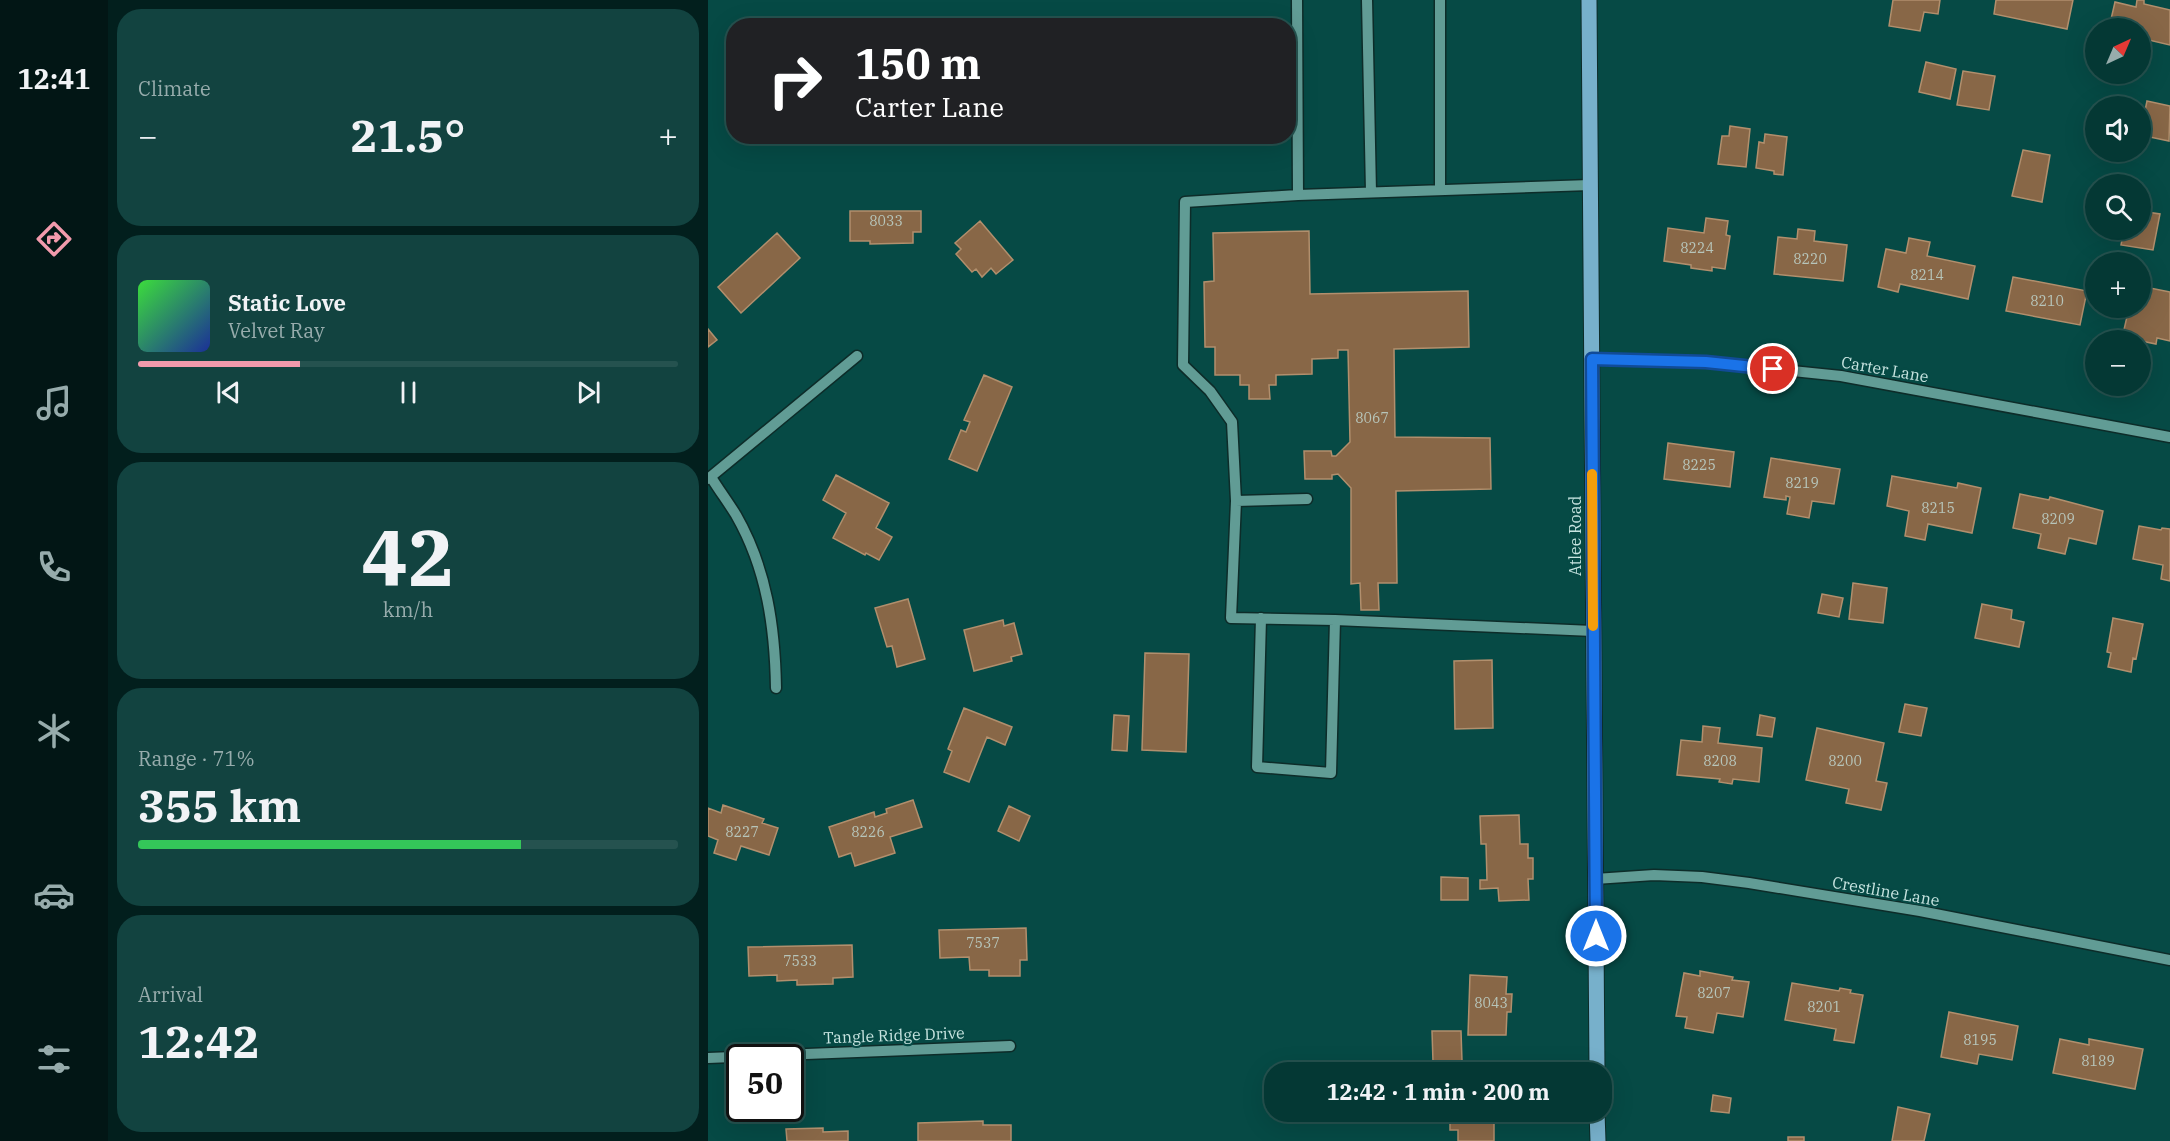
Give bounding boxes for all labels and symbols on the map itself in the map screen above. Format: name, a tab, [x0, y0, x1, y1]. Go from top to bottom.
north arrow	[2085, 18, 2151, 84]
house number: 8033	[869, 212, 903, 230]
house number: 8224	[1680, 239, 1714, 257]
house number: 8220	[1793, 250, 1827, 268]
house number: 8214	[1910, 266, 1944, 284]
house number: 8210	[2030, 292, 2064, 310]
pin	[1747, 343, 1798, 394]
street label: Carter Lane	[1840, 351, 1930, 387]
house number: 8067	[1355, 409, 1389, 427]
house number: 8225	[1682, 456, 1716, 474]
house number: 8219	[1785, 474, 1819, 492]
street label: Atlee Road	[1565, 496, 1585, 576]
house number: 8215	[1921, 499, 1955, 517]
house number: 8209	[2041, 510, 2075, 528]
house number: 8208	[1703, 752, 1737, 770]
house number: 8200	[1828, 752, 1862, 770]
house number: 8227	[725, 823, 759, 841]
house number: 8226	[851, 823, 885, 841]
street label: Crestline Lane	[1831, 872, 1941, 910]
position arrow	[1564, 904, 1628, 968]
house number: 7537	[966, 934, 1000, 952]
house number: 7533	[783, 952, 817, 970]
house number: 8207	[1697, 984, 1731, 1002]
house number: 8043	[1474, 994, 1508, 1012]
house number: 8201	[1807, 998, 1841, 1016]
street label: Tangle Ridge Drive	[823, 1023, 965, 1047]
house number: 8195	[1963, 1031, 1997, 1049]
speed limit sign: 50	[726, 1044, 804, 1122]
house number: 8189	[2081, 1052, 2115, 1070]

